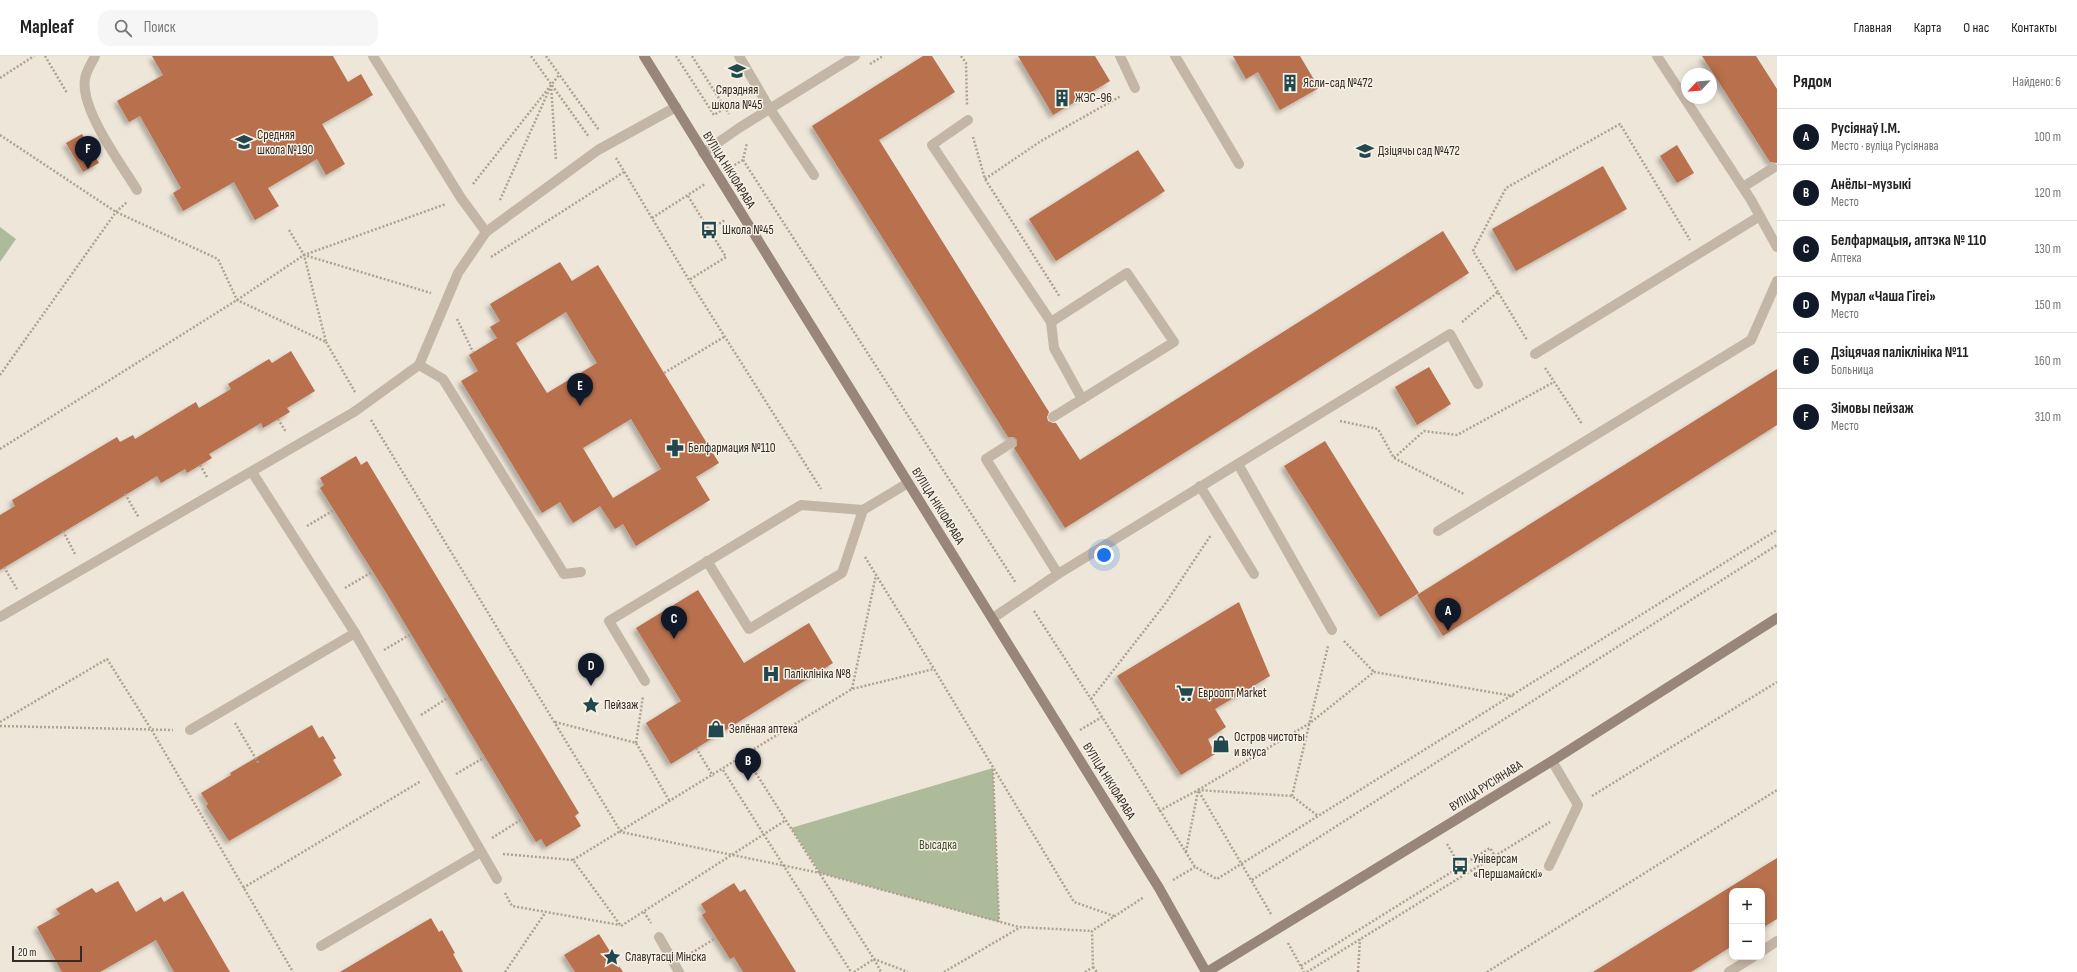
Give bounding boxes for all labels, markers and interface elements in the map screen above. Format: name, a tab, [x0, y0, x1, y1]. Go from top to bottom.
search box	[98, 10, 378, 46]
text: Mapleaf	[20, 16, 74, 39]
icon: search	[112, 17, 134, 39]
text: Поиск	[144, 18, 175, 37]
text: Главная	[1854, 19, 1892, 36]
text: Карта	[1914, 19, 1941, 36]
text: О нас	[1963, 19, 1989, 36]
text: Контакты	[2011, 19, 2057, 36]
school or university icon: Сярэдняя школа №45	[727, 61, 747, 81]
north arrow	[1681, 68, 1717, 104]
text: Рядом	[1793, 72, 1832, 92]
building icon: Ясли-сад №472	[1280, 73, 1300, 93]
text: Найдено: 6	[2012, 74, 2061, 90]
place label: Ясли-сад №472	[1303, 75, 1373, 91]
place label: Сярэдняя школа №45	[712, 82, 762, 113]
building icon: ЖЭС-96	[1052, 88, 1072, 108]
place label: ЖЭС-96	[1075, 90, 1112, 106]
text: Русіянаў І.М.	[1831, 119, 1900, 138]
place label: Средняя школа №190	[257, 127, 313, 158]
street label: ВУЛІЦА НІКІФАРАВА	[699, 129, 759, 212]
text: A	[1803, 129, 1809, 145]
text: 100 m	[2034, 129, 2061, 145]
school or university icon: Средняя школа №190	[234, 132, 254, 152]
pin: F	[75, 136, 101, 169]
text: Место · вуліца Русіянава	[1831, 138, 1939, 154]
school or university icon: Дзіцячы сад №472	[1355, 141, 1375, 161]
place label: Дзіцячы сад №472	[1378, 143, 1460, 159]
text: Анёлы-музыкі	[1831, 175, 1911, 194]
text: B	[1803, 185, 1809, 201]
text: 120 m	[2035, 185, 2061, 201]
text: Место	[1831, 194, 1859, 210]
bus stop icon: Школа №45	[699, 220, 719, 240]
place label: Школа №45	[722, 222, 774, 238]
text: Белфармацыя, аптэка № 110	[1831, 231, 1986, 250]
text: C	[1803, 241, 1809, 257]
text: 130 m	[2035, 241, 2061, 257]
text: Аптека	[1831, 250, 1862, 266]
text: Мурал «Чаша Гігеі»	[1831, 287, 1936, 306]
text: D	[1803, 297, 1809, 313]
text: 150 m	[2035, 297, 2061, 313]
text: Место	[1831, 306, 1859, 322]
text: Дзіцячая паліклініка №11	[1831, 343, 1968, 362]
text: E	[1803, 353, 1809, 369]
text: 160 m	[2035, 353, 2061, 369]
text: Больница	[1831, 362, 1874, 378]
pin: E	[567, 373, 593, 406]
text: Зімовы пейзаж	[1831, 399, 1914, 418]
text: F	[1803, 409, 1809, 425]
text: 310 m	[2035, 409, 2061, 425]
text: Место	[1831, 418, 1859, 434]
pharmacy icon: Белфармация №110	[665, 438, 685, 458]
place label: Белфармация №110	[688, 440, 776, 456]
street label: ВУЛІЦА НІКІФАРАВА	[908, 465, 968, 548]
your location	[1094, 545, 1114, 565]
pin: A	[1435, 598, 1461, 631]
pin: C	[661, 606, 687, 639]
pin: D	[578, 653, 604, 686]
hospital icon: Паліклініка №8	[761, 664, 781, 684]
place label: Паліклініка №8	[784, 666, 851, 682]
supermarket icon: Евроопт Market	[1175, 683, 1195, 703]
place label: Евроопт Market	[1198, 685, 1267, 701]
place icon: Пейзаж	[581, 695, 601, 715]
place label: Пейзаж	[604, 697, 638, 713]
shop icon: Зелёная аптека	[706, 719, 726, 739]
place label: Зелёная аптека	[729, 721, 798, 737]
place label: Остров чистоты и вкуса	[1234, 729, 1305, 760]
shop icon: Остров чистоты и вкуса	[1211, 734, 1231, 754]
street label: ВУЛІЦА НІКІФАРАВА	[1079, 740, 1139, 823]
pin: B	[735, 748, 761, 781]
street label: ВУЛІЦА РУСІЯНАВА	[1446, 757, 1526, 815]
park label: Высадка	[919, 837, 957, 853]
place label: Універсам «Першамайскі»	[1473, 851, 1543, 882]
bus stop icon: Універсам «Першамайскі»	[1450, 856, 1470, 876]
map controls	[1729, 888, 1765, 960]
button: +	[1729, 888, 1765, 924]
button: −	[1729, 924, 1765, 960]
scale bar	[12, 944, 82, 963]
text: 20 m	[18, 946, 36, 959]
place icon: Славутасці Мінска	[602, 947, 622, 967]
place label: Славутасці Мінска	[625, 949, 706, 965]

